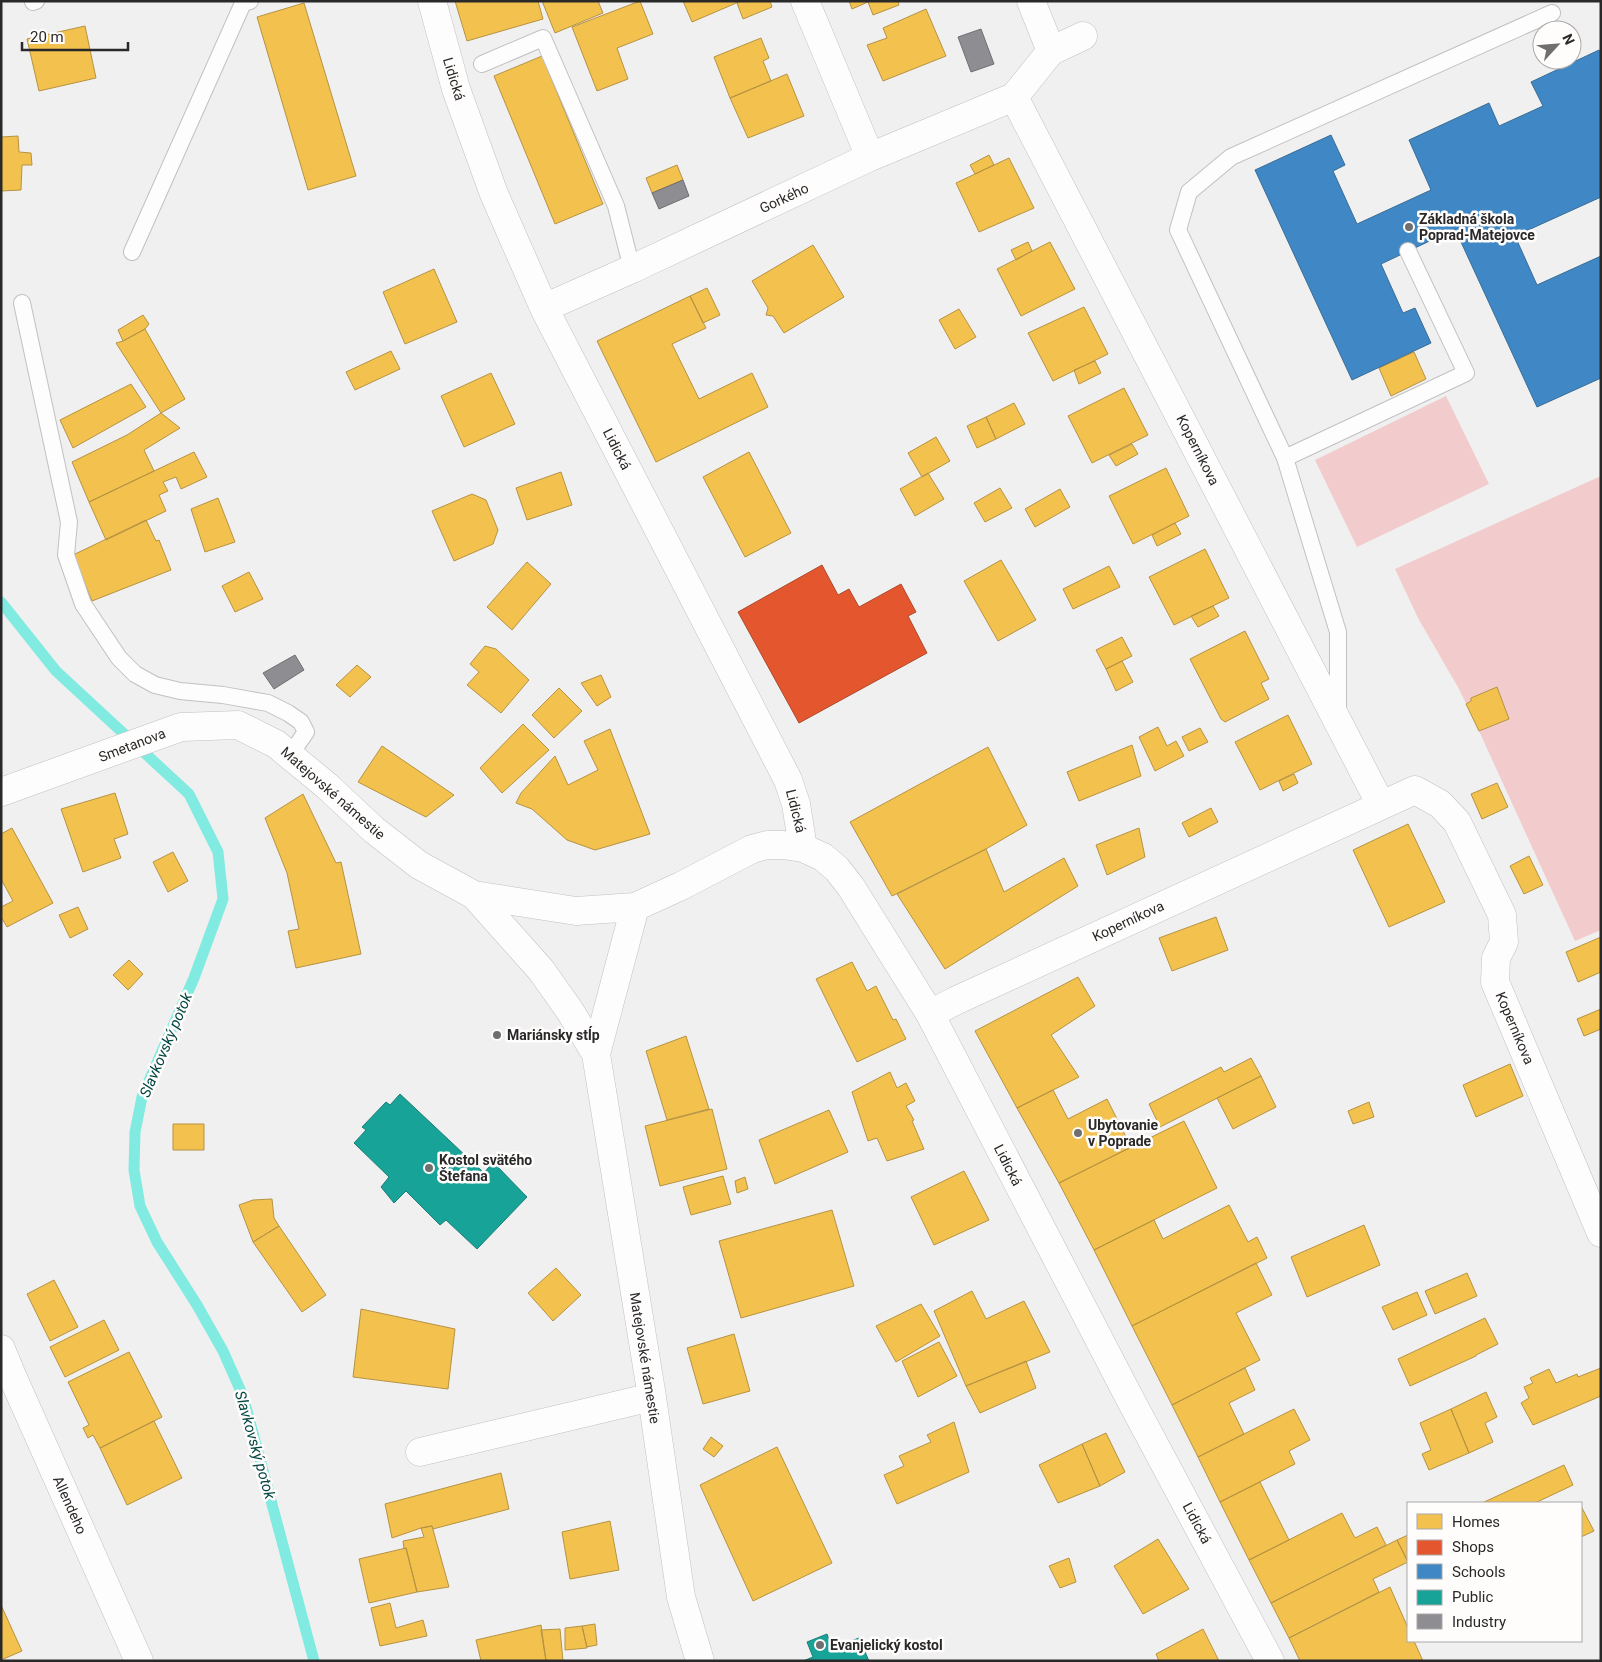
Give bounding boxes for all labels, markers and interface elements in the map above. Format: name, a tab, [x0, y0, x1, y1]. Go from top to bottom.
scale bar	[22, 20, 129, 52]
north arrow	[1532, 20, 1582, 70]
text: 20 m	[30, 28, 64, 46]
text: N	[1559, 31, 1578, 47]
street label: Lidická	[440, 55, 468, 103]
street label: Gorkého	[757, 180, 811, 216]
place label: Základná škola Poprad-Matejovce	[1419, 211, 1535, 243]
marker: Základná škola Poprad-Matejovce	[1403, 221, 1415, 233]
street label: Koperníkova	[1173, 412, 1223, 488]
street label: Lidická	[600, 426, 634, 472]
street label: Smetanova	[96, 725, 168, 765]
street label: Matejovské námestie	[278, 743, 388, 843]
street label: Lidická	[783, 788, 809, 834]
street label: Koperníkova	[1090, 897, 1166, 945]
water label: Slavkovský potok	[136, 989, 196, 1100]
street label: Koperníkova	[1493, 989, 1537, 1067]
place label: Mariánsky stĺp	[507, 1026, 600, 1043]
marker: Mariánsky stĺp	[491, 1029, 503, 1041]
place label: Ubytovanie v Poprade	[1088, 1117, 1158, 1149]
marker: Ubytovanie v Poprade	[1072, 1127, 1084, 1139]
street label: Lidická	[991, 1142, 1025, 1188]
place label: Kostol svätého Štefana	[439, 1152, 532, 1184]
marker: Kostol svätého Štefana	[423, 1162, 435, 1174]
street label: Matejovské námestie	[627, 1291, 663, 1425]
water label: Slavkovský potok	[231, 1389, 279, 1502]
street label: Allendeho	[50, 1473, 90, 1537]
street label: Lidická	[1180, 1500, 1214, 1546]
legend	[1407, 1502, 1582, 1642]
text: Homes	[1452, 1513, 1500, 1531]
text: Shops	[1452, 1538, 1494, 1556]
text: Schools	[1452, 1563, 1506, 1581]
text: Public	[1452, 1588, 1493, 1606]
text: Industry	[1452, 1613, 1506, 1631]
place label: Evanjelický kostol	[830, 1637, 943, 1653]
marker: Evanjelický kostol	[814, 1639, 826, 1651]

